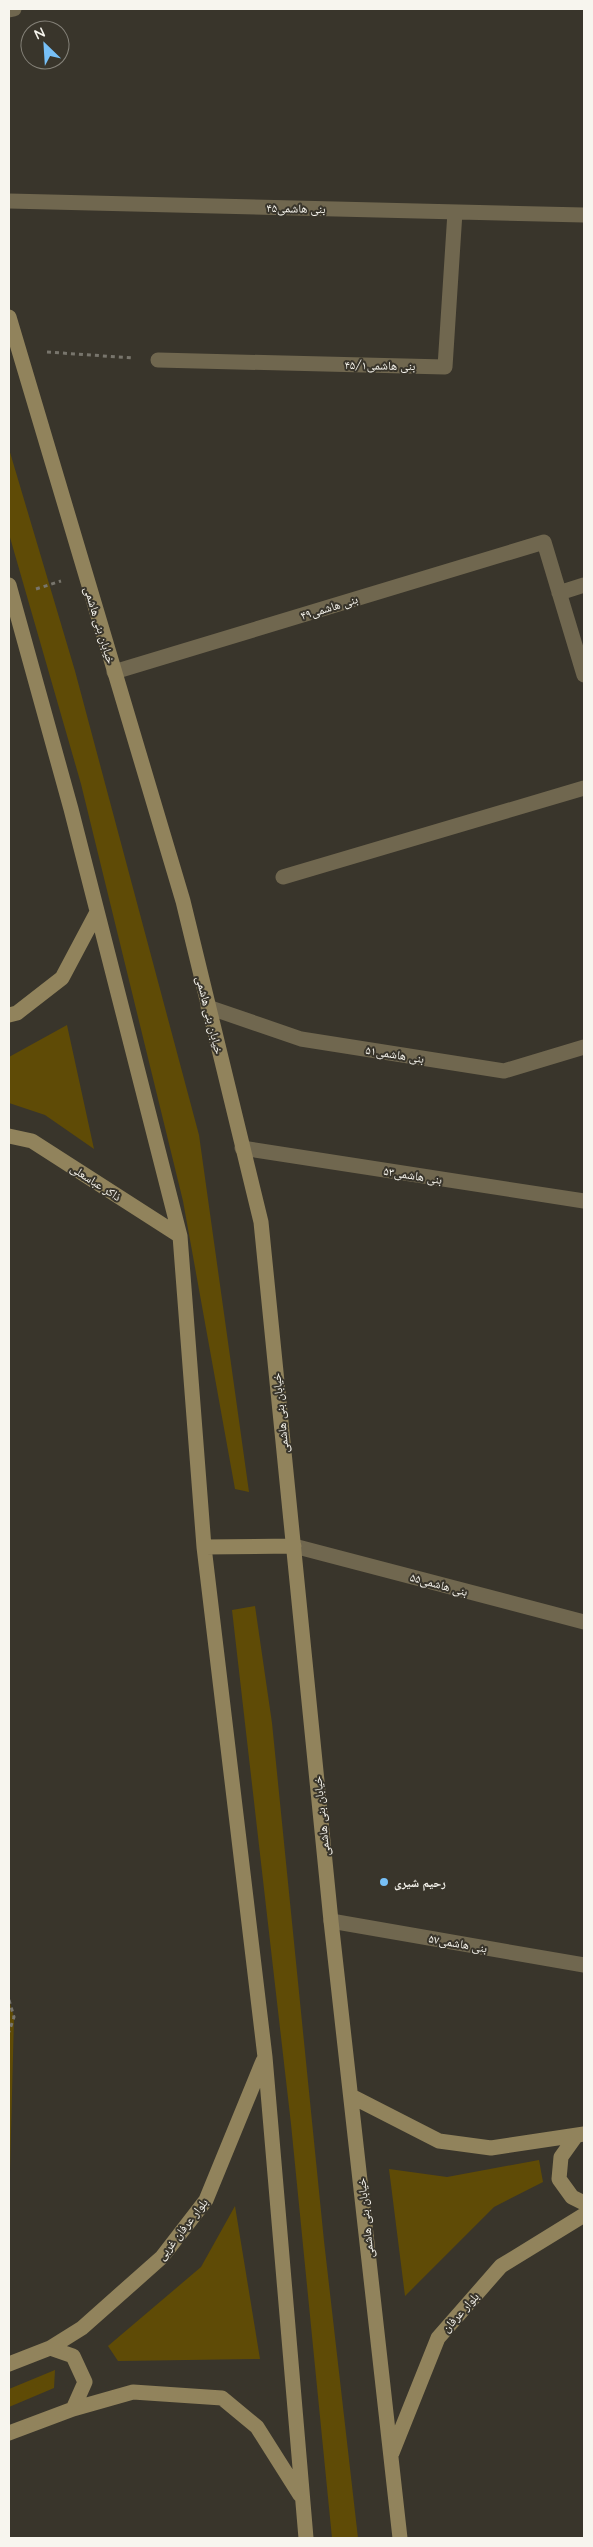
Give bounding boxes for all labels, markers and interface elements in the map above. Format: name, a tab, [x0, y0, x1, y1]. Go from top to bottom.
north arrow	[20, 20, 70, 70]
text: N	[31, 23, 48, 44]
street label: بنی هاشمی۴۵	[266, 200, 326, 216]
street label: ۴۵/۱بنی هاشمی	[344, 357, 416, 373]
street label: خیابان بنی هاشمی	[81, 584, 119, 666]
street label: بنی هاشمی۴۹	[298, 591, 360, 623]
street label: خیابان بنی هاشمی	[193, 974, 227, 1056]
street label: بنی هاشمی۵۱	[364, 1042, 425, 1066]
street label: ذاکر عباسعلی	[68, 1160, 124, 1204]
street label: بنی هاشمی۵۳	[382, 1163, 443, 1187]
street label: خیابان بنی هاشمی	[268, 1372, 292, 1454]
street label: بنی هاشمی۵۵	[408, 1569, 470, 1599]
street label: خیابان بنی هاشمی	[309, 1775, 333, 1857]
place label: رحیم شیری	[394, 1875, 446, 1891]
marker: رحیم شیری	[378, 1876, 390, 1888]
street label: بنی هاشمی۵۷	[427, 1930, 489, 1956]
street label: خیابان بنی هاشمی	[353, 2177, 377, 2259]
street label: بلوار عرفان غربی	[153, 2195, 211, 2263]
street label: بلوار عرفان	[438, 2289, 482, 2335]

